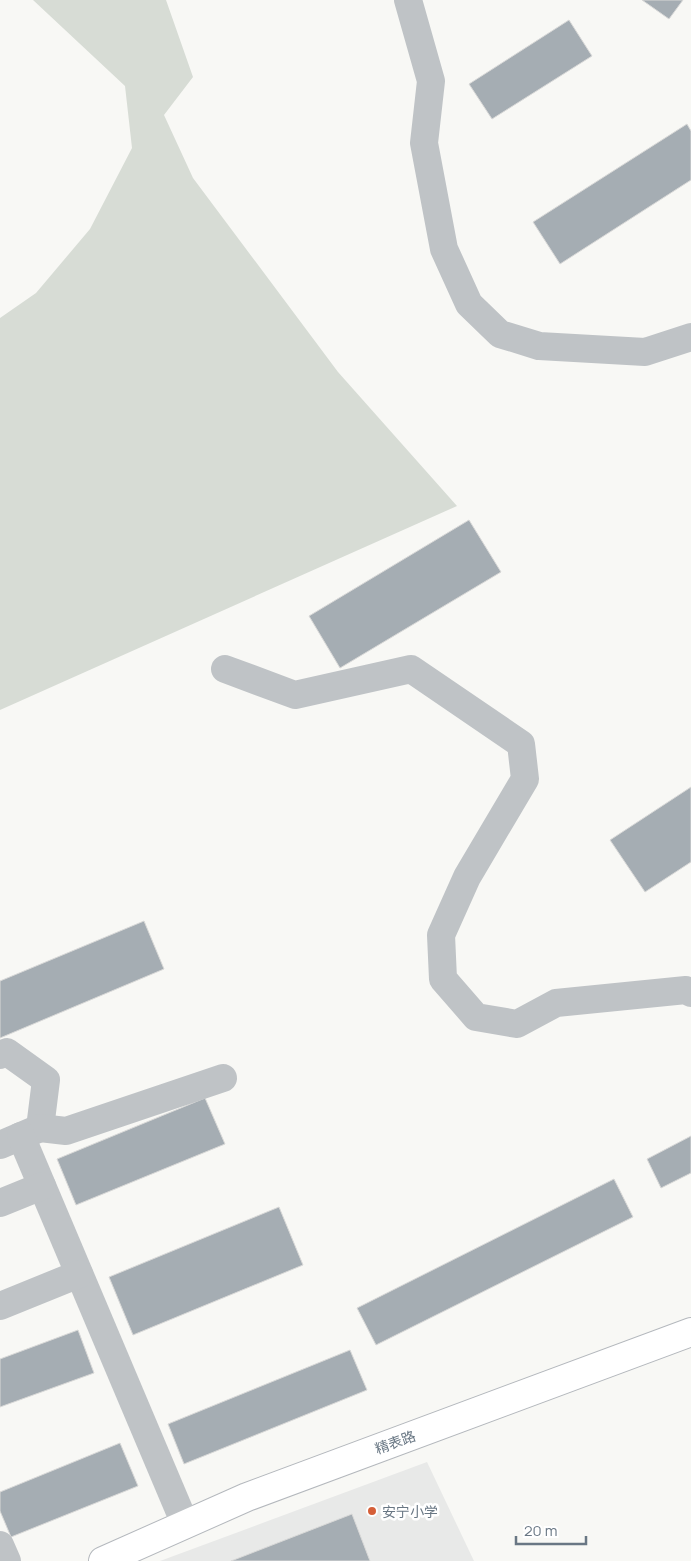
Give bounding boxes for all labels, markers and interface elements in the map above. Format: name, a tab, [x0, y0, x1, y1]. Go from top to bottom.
street label: 精表路	[372, 1426, 418, 1458]
place label: 安宁小学	[382, 1502, 438, 1521]
marker: 安宁小学	[366, 1505, 378, 1517]
scale bar	[516, 1514, 586, 1546]
text: 20 m	[524, 1520, 557, 1541]

